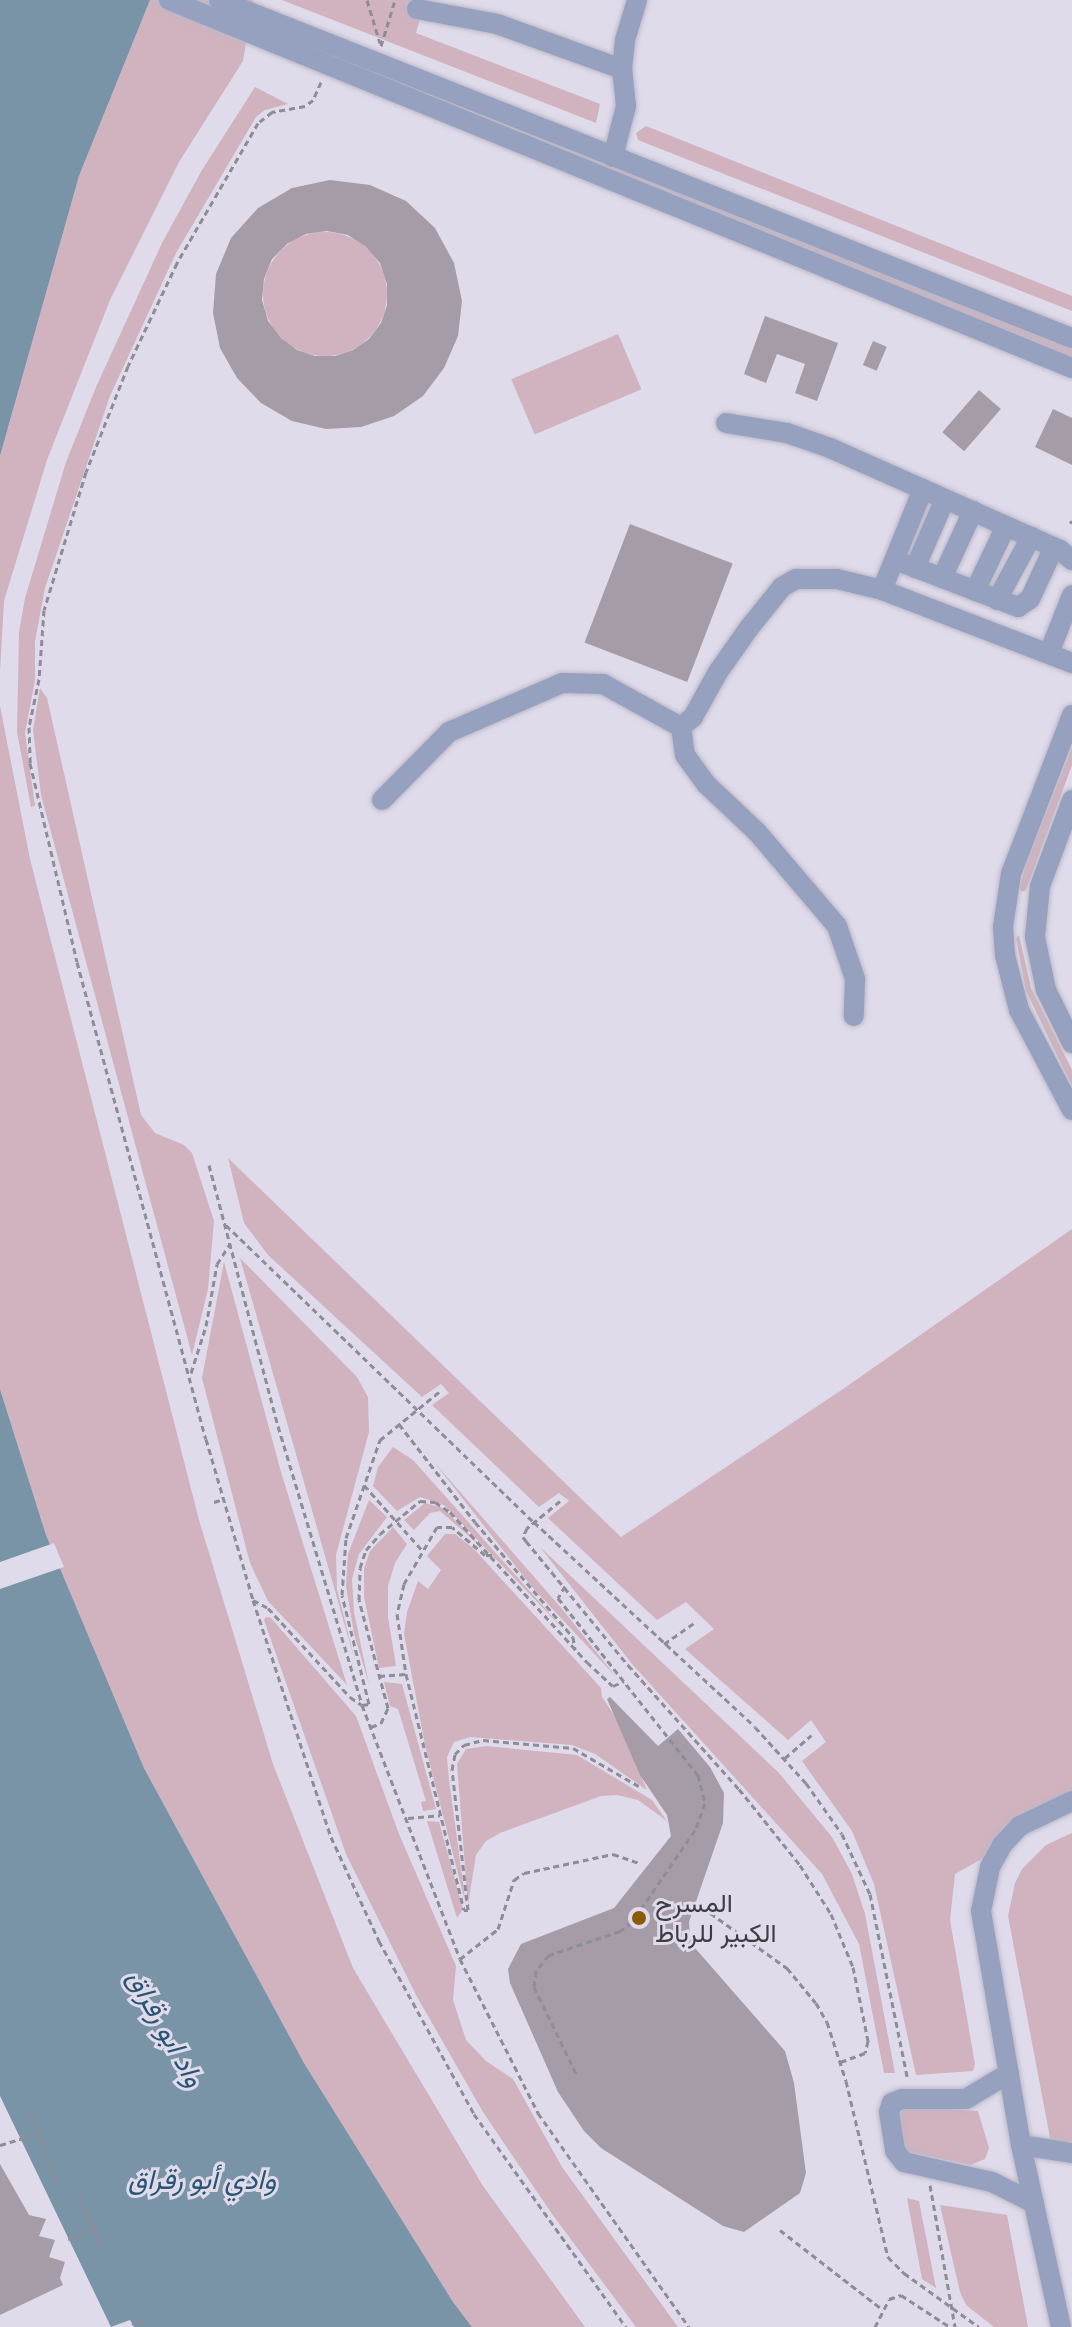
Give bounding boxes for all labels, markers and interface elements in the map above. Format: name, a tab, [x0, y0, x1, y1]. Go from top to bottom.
place label: المسرح الكبير للرباط	[655, 1887, 777, 1948]
marker: المسرح الكبير للرباط	[630, 1909, 648, 1927]
water label: واد ابو رقراق	[120, 1964, 212, 2092]
water label: وادي أبو رقراق	[128, 2162, 276, 2196]

